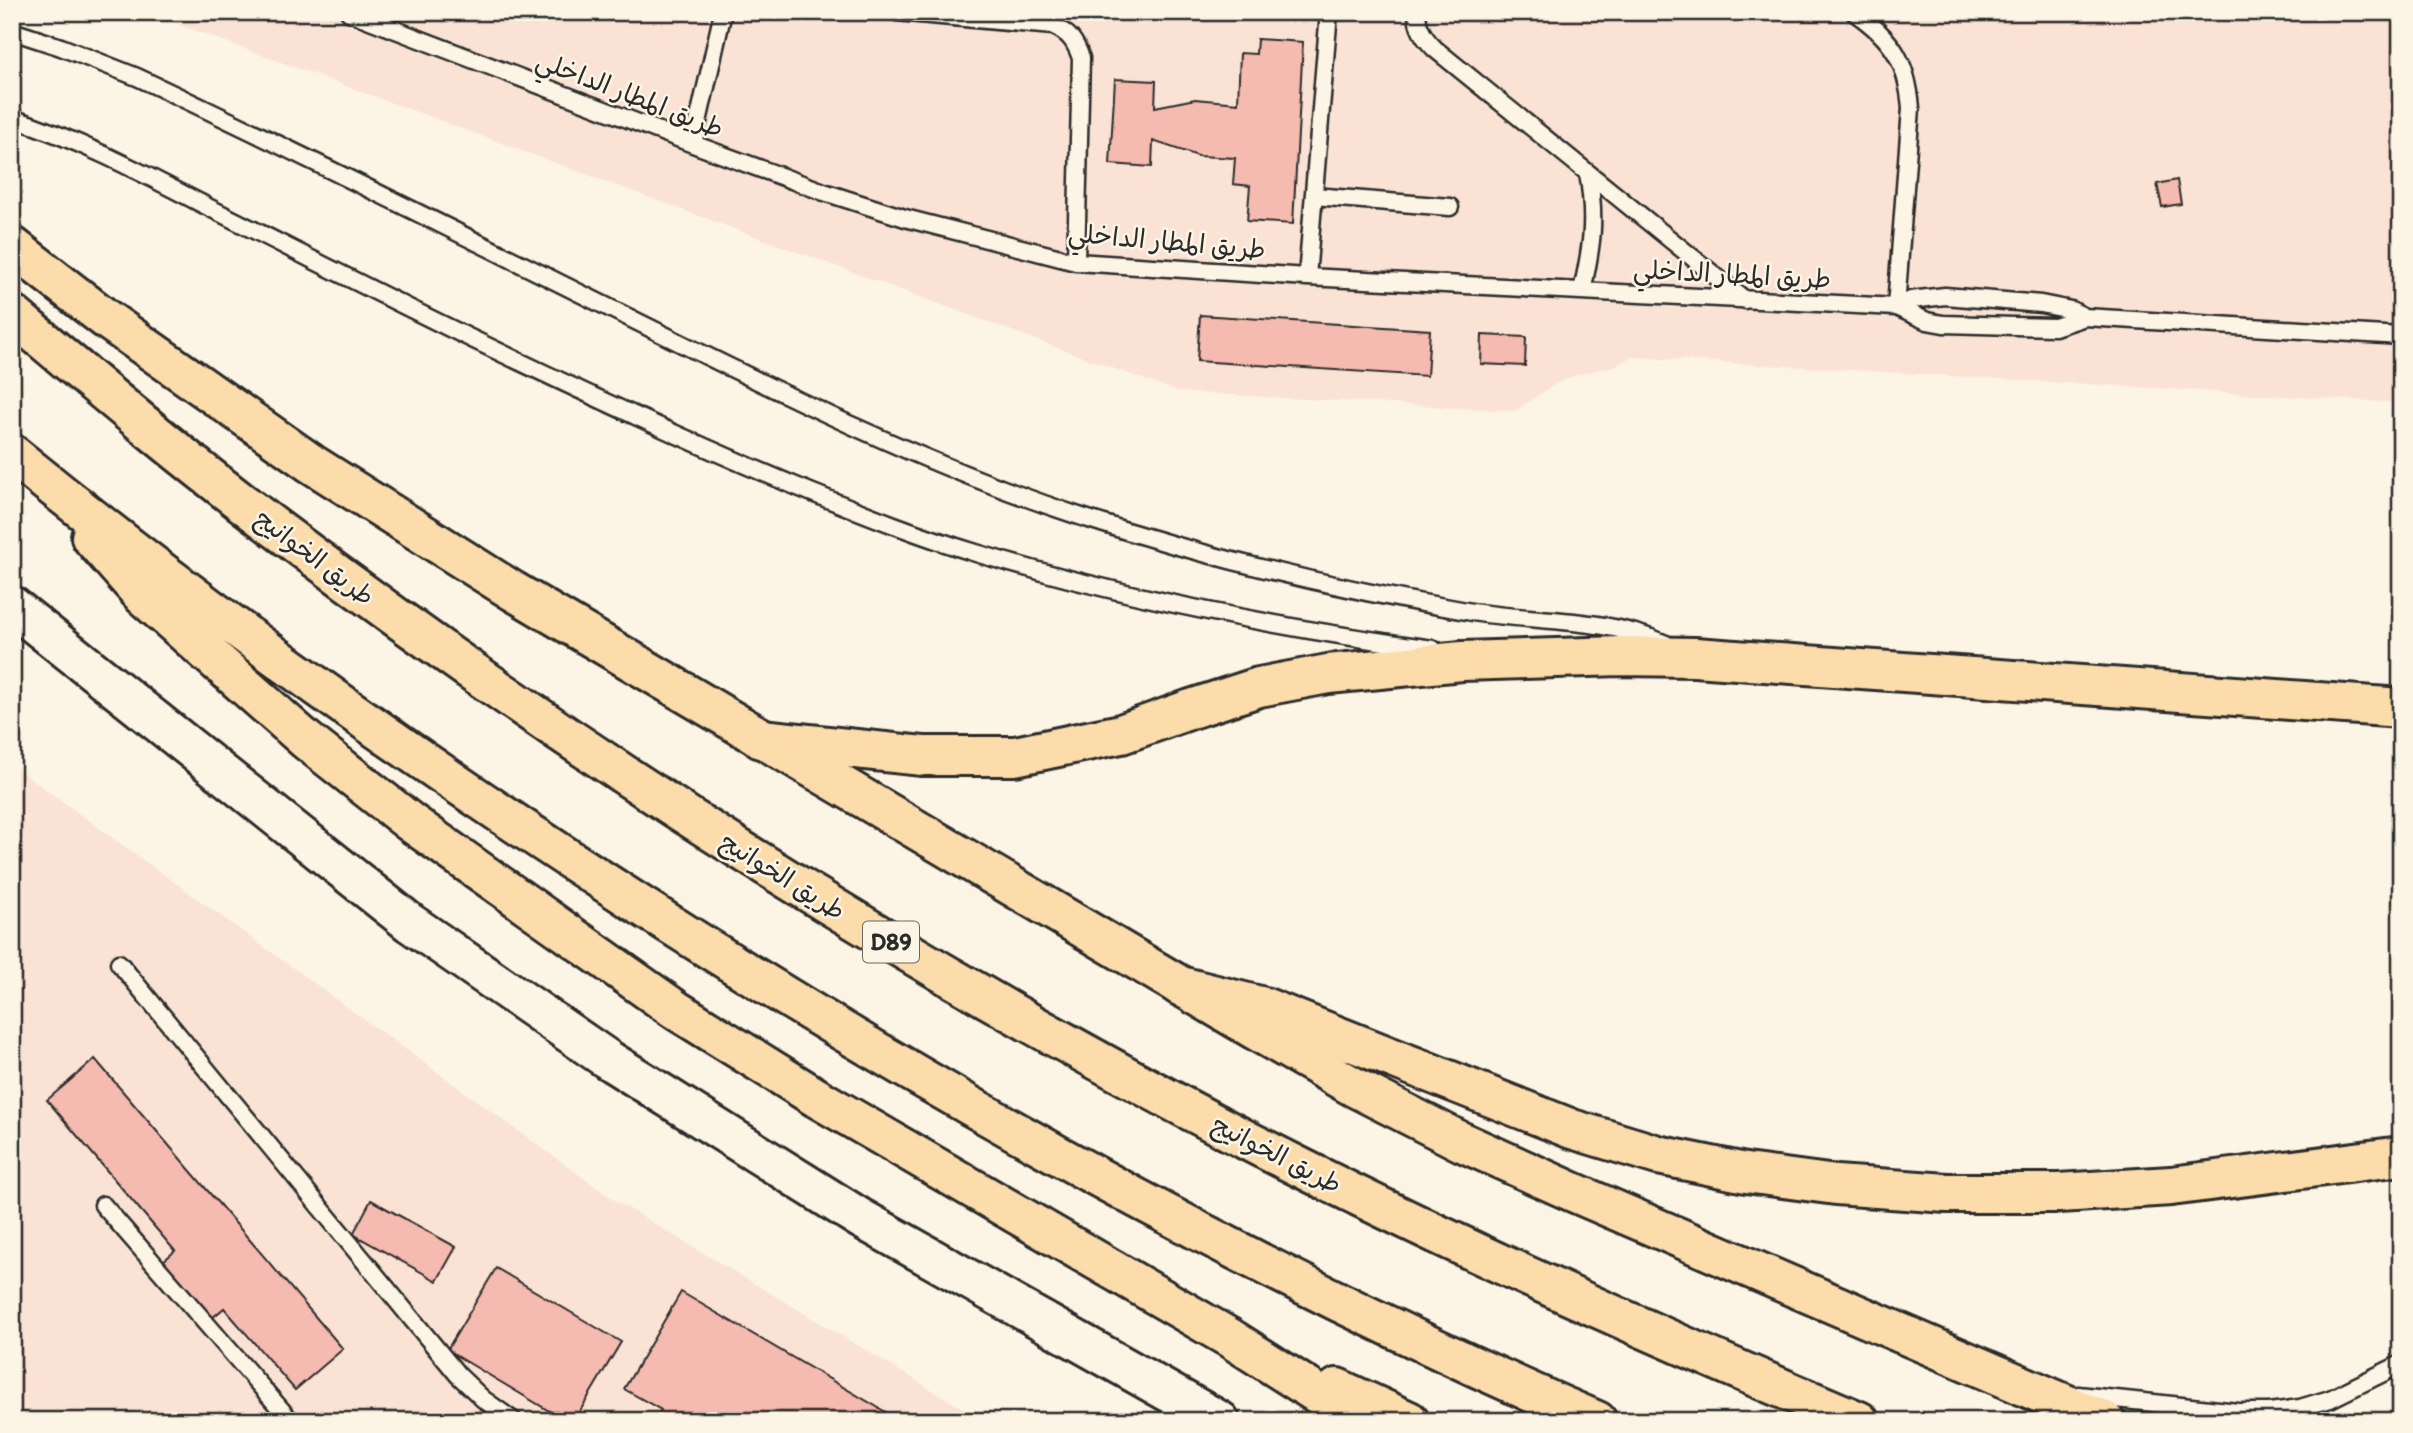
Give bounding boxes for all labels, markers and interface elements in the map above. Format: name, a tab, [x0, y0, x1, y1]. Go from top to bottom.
street label: طريق المطار الداخلي	[529, 44, 728, 151]
street label: طريق المطار الداخلي	[1066, 216, 1267, 273]
street label: طريق المطار الداخلي	[1632, 253, 1832, 302]
street label: طريق الخوانيج	[248, 502, 381, 614]
street label: طريق الخوانيج	[714, 825, 851, 929]
road number: D89	[863, 922, 919, 962]
street label: طريق الخوانيج	[1206, 1108, 1347, 1202]

